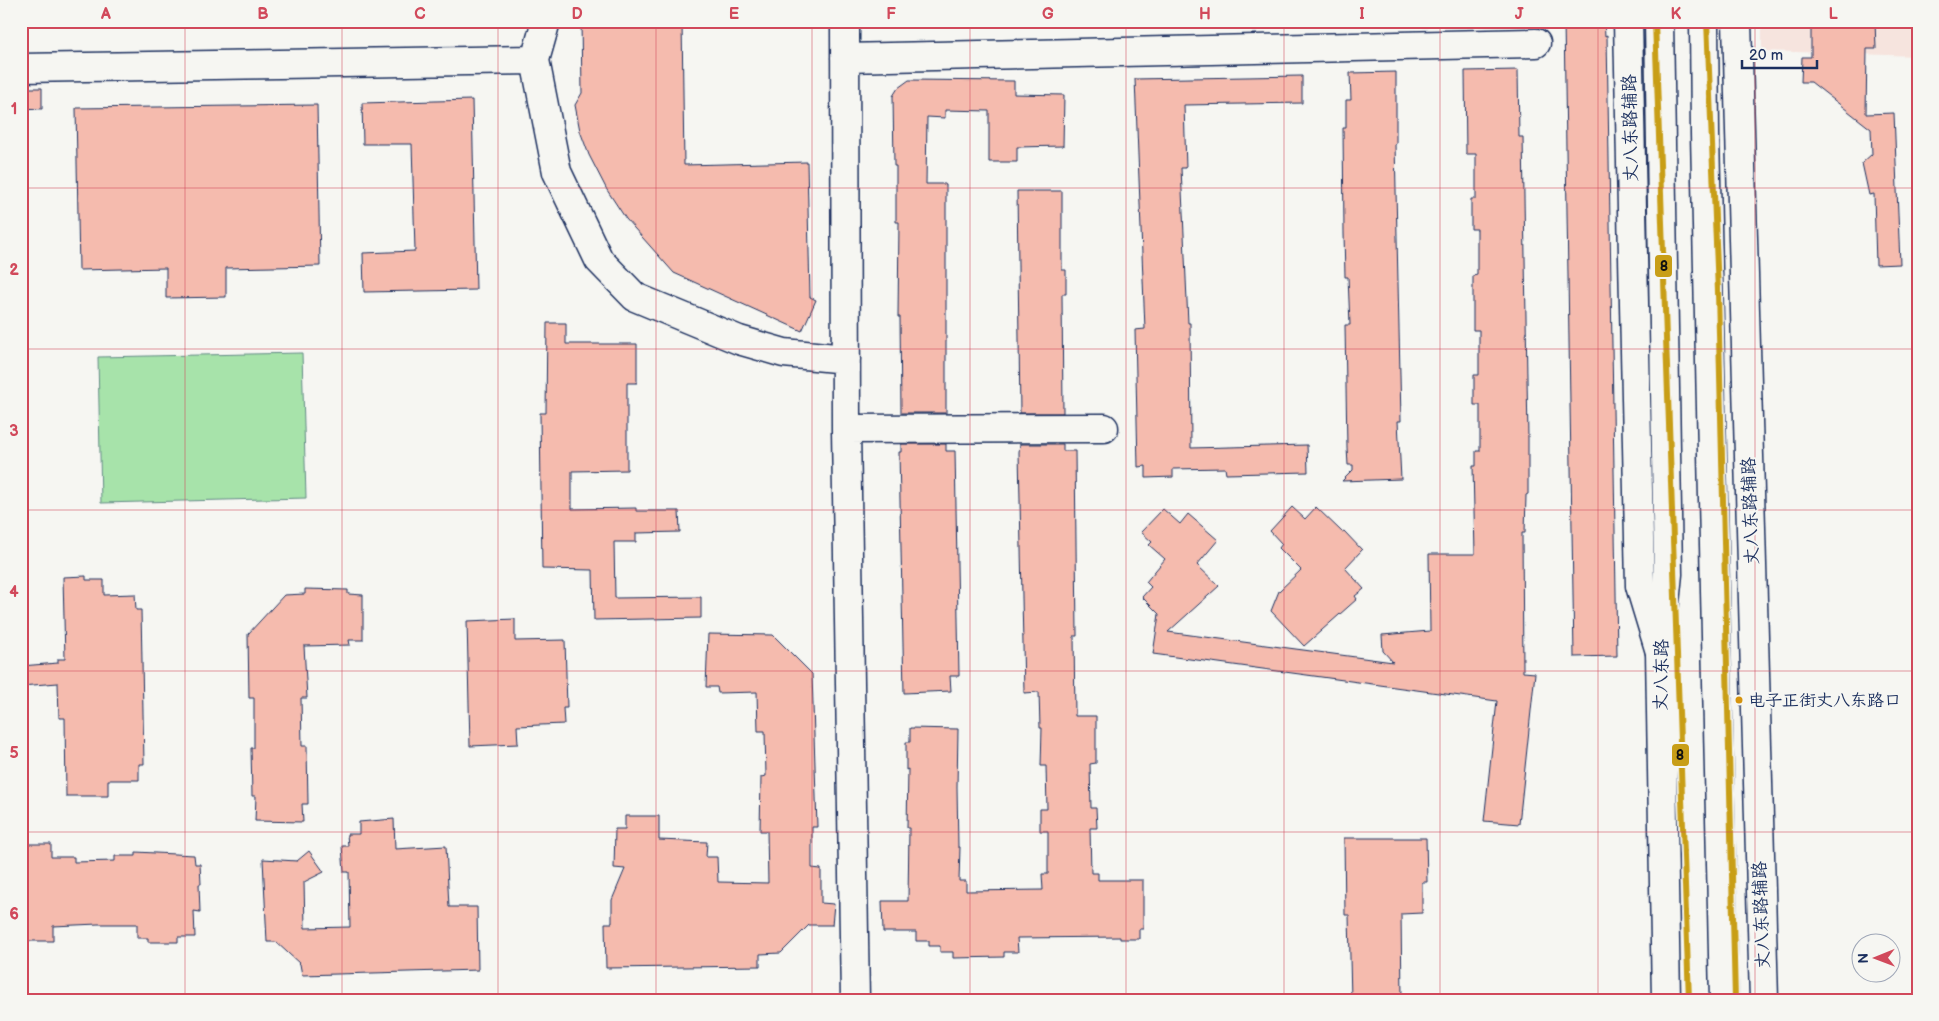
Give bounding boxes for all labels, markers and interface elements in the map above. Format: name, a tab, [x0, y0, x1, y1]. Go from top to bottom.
text: A	[100, 5, 111, 24]
text: B	[257, 5, 269, 24]
text: C	[414, 5, 426, 24]
text: D	[571, 5, 583, 24]
text: E	[729, 5, 739, 24]
text: F	[886, 5, 896, 24]
text: G	[1042, 5, 1054, 24]
text: H	[1199, 5, 1211, 24]
text: I	[1359, 5, 1365, 24]
text: J	[1515, 5, 1524, 24]
text: K	[1671, 5, 1682, 24]
text: L	[1828, 5, 1838, 24]
scale bar	[1742, 38, 1816, 70]
text: 20 m	[1749, 46, 1783, 65]
street label: 丈八东路辅路	[1619, 74, 1642, 182]
text: 1	[11, 100, 17, 119]
line badge: 8	[1654, 254, 1673, 278]
text: 8	[1660, 258, 1668, 275]
text: 2	[9, 261, 19, 280]
text: 3	[9, 422, 19, 441]
street label: 丈八东路辅路	[1738, 457, 1763, 565]
text: 4	[9, 583, 19, 602]
street label: 丈八东路	[1650, 639, 1673, 711]
place label: 电子正街丈八东路口	[1748, 691, 1901, 711]
marker: 电子正街丈八东路口	[1734, 695, 1744, 705]
line badge: 8	[1671, 743, 1690, 767]
text: 5	[9, 744, 19, 763]
text: 8	[1676, 747, 1684, 764]
street label: 丈八东路辅路	[1749, 861, 1774, 969]
text: 6	[9, 905, 19, 924]
north arrow	[1852, 934, 1902, 984]
text: N	[1855, 953, 1872, 964]

